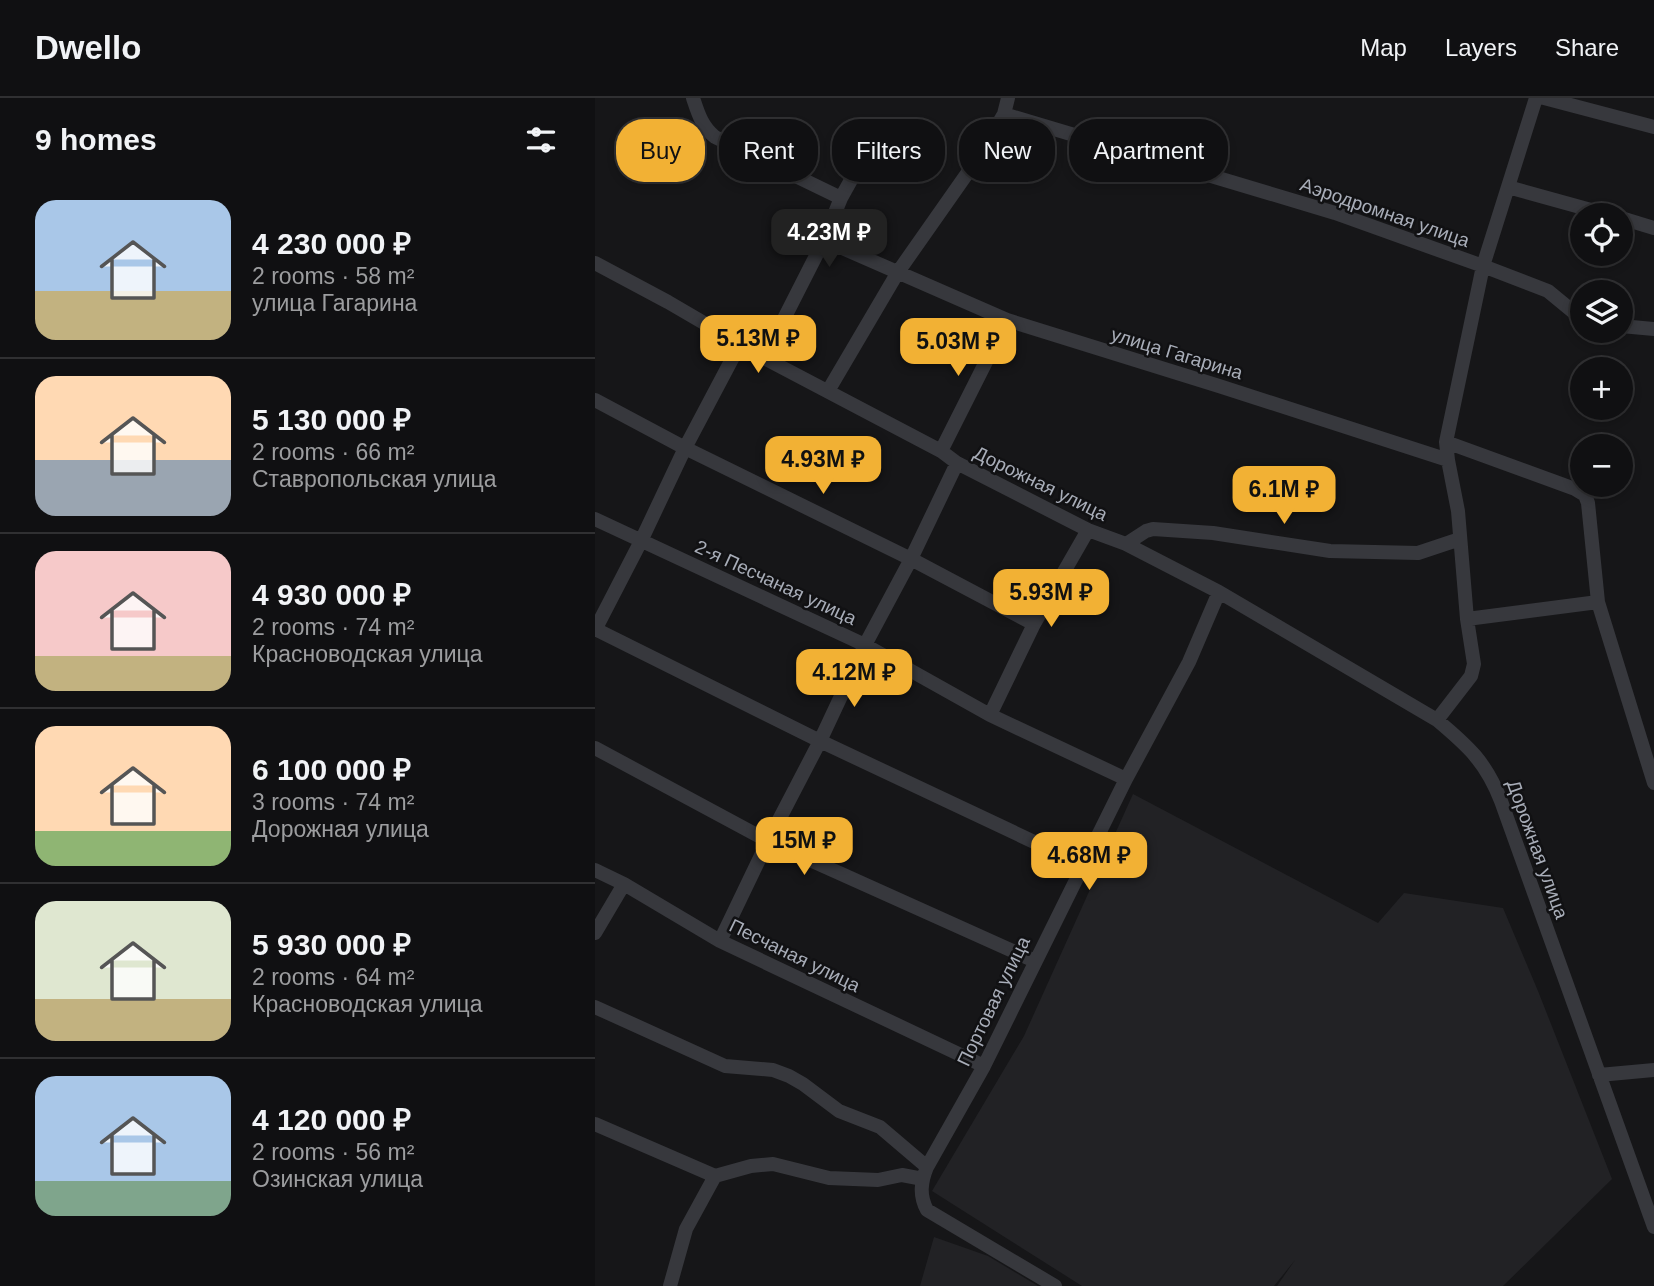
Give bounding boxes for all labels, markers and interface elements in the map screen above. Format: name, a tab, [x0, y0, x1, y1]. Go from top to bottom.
text: Dwello	[35, 29, 141, 66]
text: Map	[1360, 34, 1407, 61]
text: Layers	[1445, 34, 1517, 61]
text: Share	[1555, 34, 1619, 61]
chip: Buy	[616, 119, 705, 182]
chip: Rent	[719, 119, 818, 182]
chip: Filters	[832, 119, 945, 182]
chip: New	[959, 119, 1055, 182]
chip: Apartment	[1069, 119, 1228, 182]
icon: filters	[522, 121, 560, 159]
text: 9 homes	[35, 123, 157, 156]
street label: Аэродромная улица	[1297, 174, 1473, 251]
map controls	[1570, 203, 1633, 497]
button: locate	[1570, 203, 1633, 266]
pin: 4.23M ₽	[764, 209, 894, 269]
text: 4.23M ₽	[787, 219, 871, 245]
text: 4 230 000 ₽	[252, 227, 411, 260]
icon: home	[91, 228, 175, 312]
text: 2 rooms · 58 m²	[252, 263, 414, 289]
button: layers	[1570, 280, 1633, 343]
text: улица Гагарина	[252, 290, 417, 316]
pin: 5.13M ₽	[693, 316, 823, 375]
pin: 5.03M ₽	[893, 318, 1023, 378]
street label: улица Гагарина	[1108, 323, 1246, 384]
text: 5.13M ₽	[716, 325, 800, 351]
text: 5.03M ₽	[916, 328, 1000, 354]
button: +	[1570, 357, 1633, 420]
text: 5 130 000 ₽	[252, 403, 411, 436]
icon: home	[91, 404, 175, 488]
button: −	[1570, 434, 1633, 497]
pin: 4.93M ₽	[758, 436, 888, 496]
text: 2 rooms · 66 m²	[252, 439, 414, 465]
street label: Дорожная улица	[971, 442, 1111, 525]
text: 4.93M ₽	[781, 446, 865, 472]
text: Ставропольская улица	[252, 466, 497, 492]
pin: 6.1M ₽	[1227, 466, 1341, 526]
text: 6.1M ₽	[1249, 476, 1319, 502]
street label: 2-я Песчаная улица	[692, 536, 860, 629]
pin: 5.93M ₽	[986, 570, 1116, 629]
text: 4 930 000 ₽	[252, 578, 411, 611]
icon: home	[91, 579, 175, 663]
text: 5.93M ₽	[1009, 579, 1093, 605]
text: 2 rooms · 74 m²	[252, 614, 414, 640]
text: Красноводская улица	[252, 641, 483, 667]
pin: 4.12M ₽	[789, 650, 919, 709]
text: 4.12M ₽	[812, 659, 896, 685]
text: 6 100 000 ₽	[252, 753, 411, 786]
icon: home	[91, 754, 175, 838]
street label: Дорожная улица	[1503, 777, 1573, 922]
text: 3 rooms · 74 m²	[252, 789, 414, 815]
text: Дорожная улица	[252, 816, 429, 842]
pin: 15M ₽	[755, 818, 853, 877]
text: 15M ₽	[772, 827, 836, 853]
pin: 4.68M ₽	[1024, 832, 1154, 892]
text: 4.68M ₽	[1047, 842, 1131, 868]
street label: Песчаная улица	[726, 915, 864, 996]
text: 5 930 000 ₽	[252, 928, 411, 961]
icon: home	[91, 929, 175, 1013]
street label: Портовая улица	[953, 933, 1034, 1069]
text: 2 rooms · 64 m²	[252, 964, 414, 990]
text: Красноводская улица	[252, 991, 483, 1017]
text: 4 120 000 ₽	[252, 1103, 411, 1136]
icon: home	[91, 1104, 175, 1188]
text: 2 rooms · 56 m²	[252, 1139, 414, 1165]
text: Озинская улица	[252, 1166, 423, 1192]

